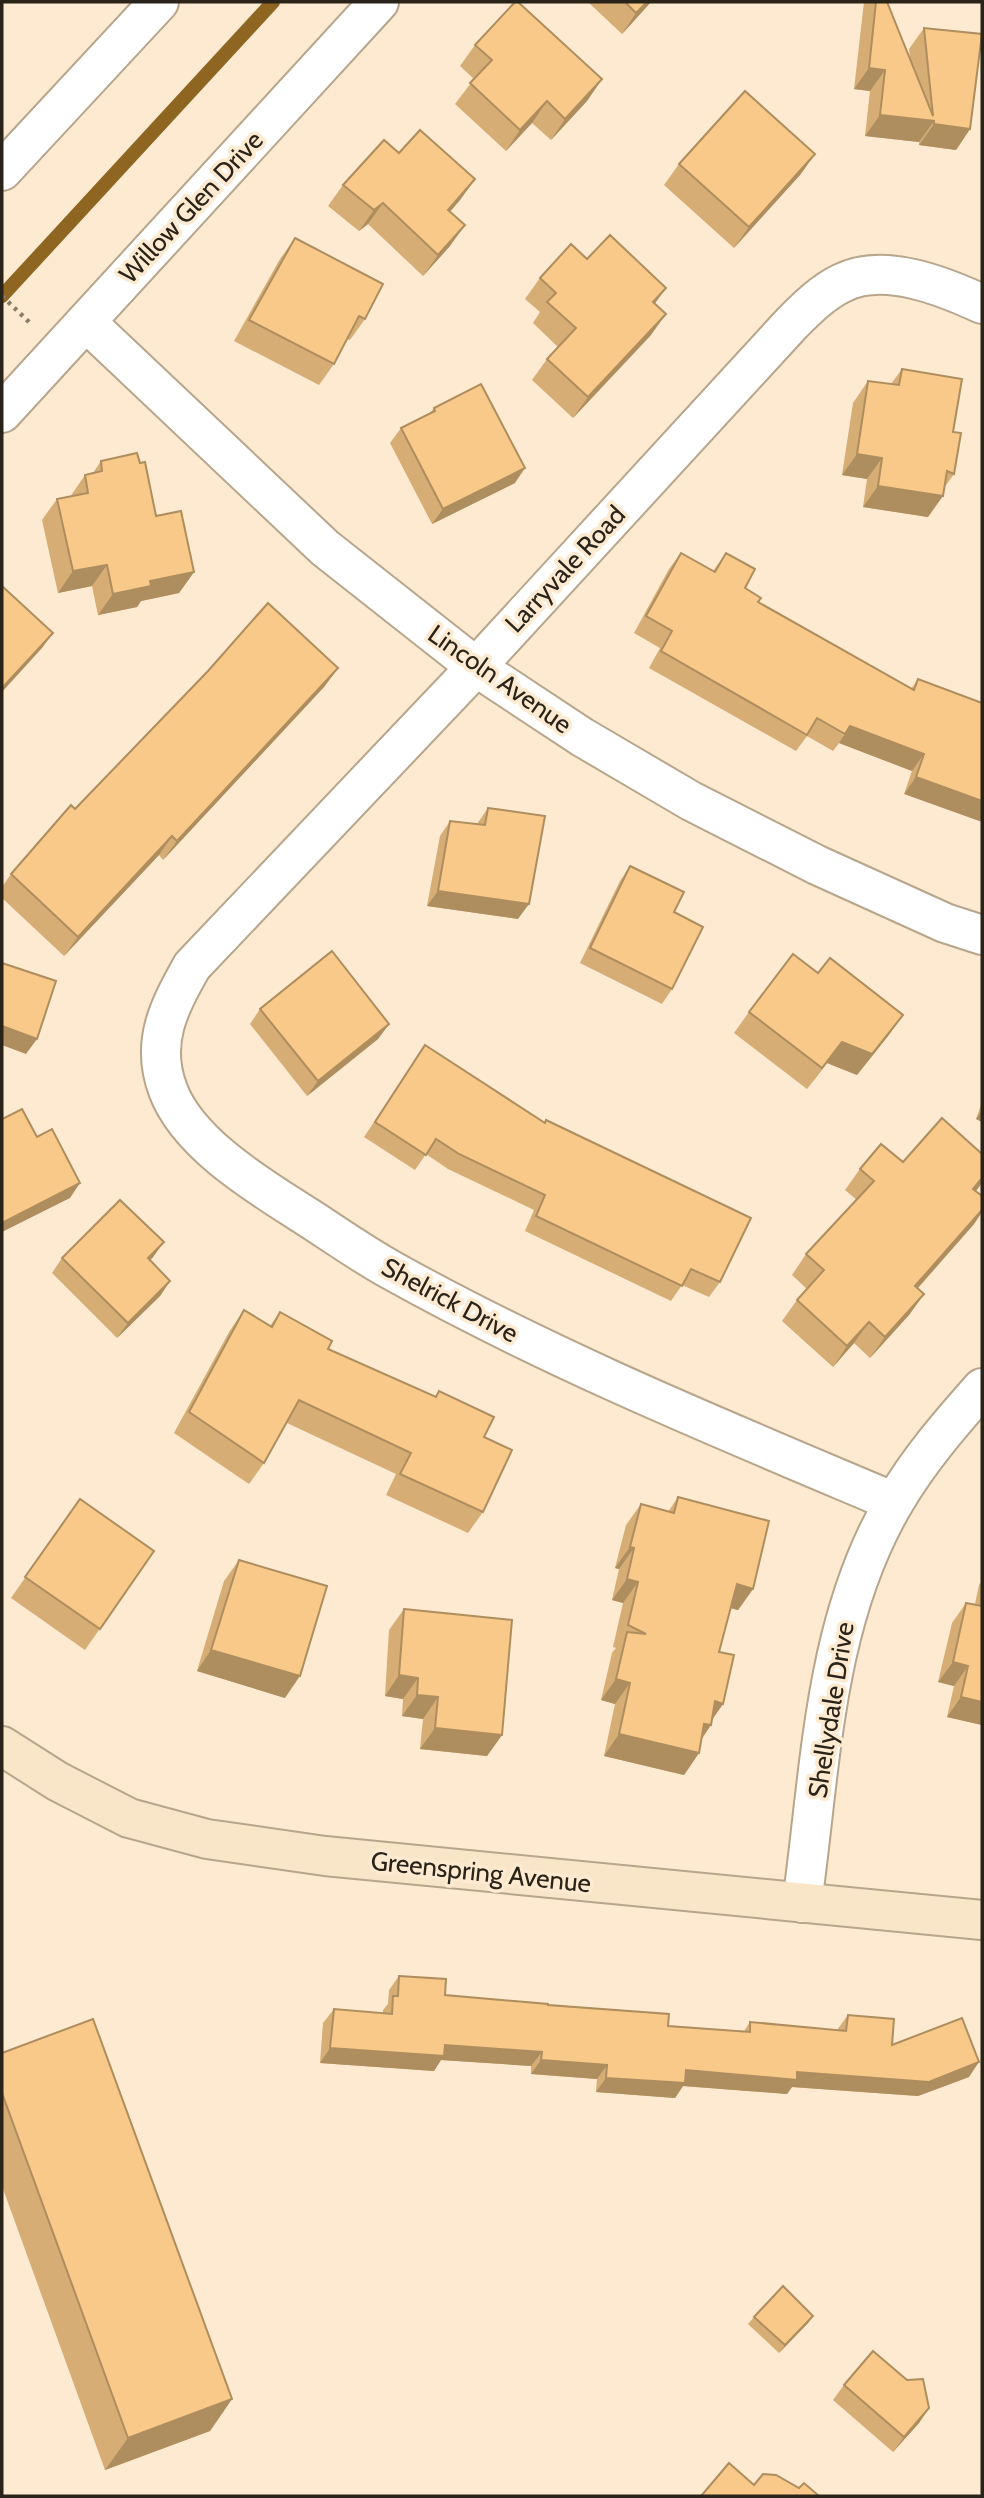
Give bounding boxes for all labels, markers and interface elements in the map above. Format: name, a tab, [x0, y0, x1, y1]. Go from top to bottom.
street label: Willow Glen Drive	[112, 124, 270, 290]
street label: Larryvale Road	[498, 499, 632, 639]
street label: Lincoln Avenue	[422, 618, 578, 740]
street label: Shelrick Drive	[376, 1251, 524, 1349]
street label: Shellydale Drive	[801, 1620, 861, 1800]
street label: Greenspring Avenue	[369, 1845, 593, 1899]

